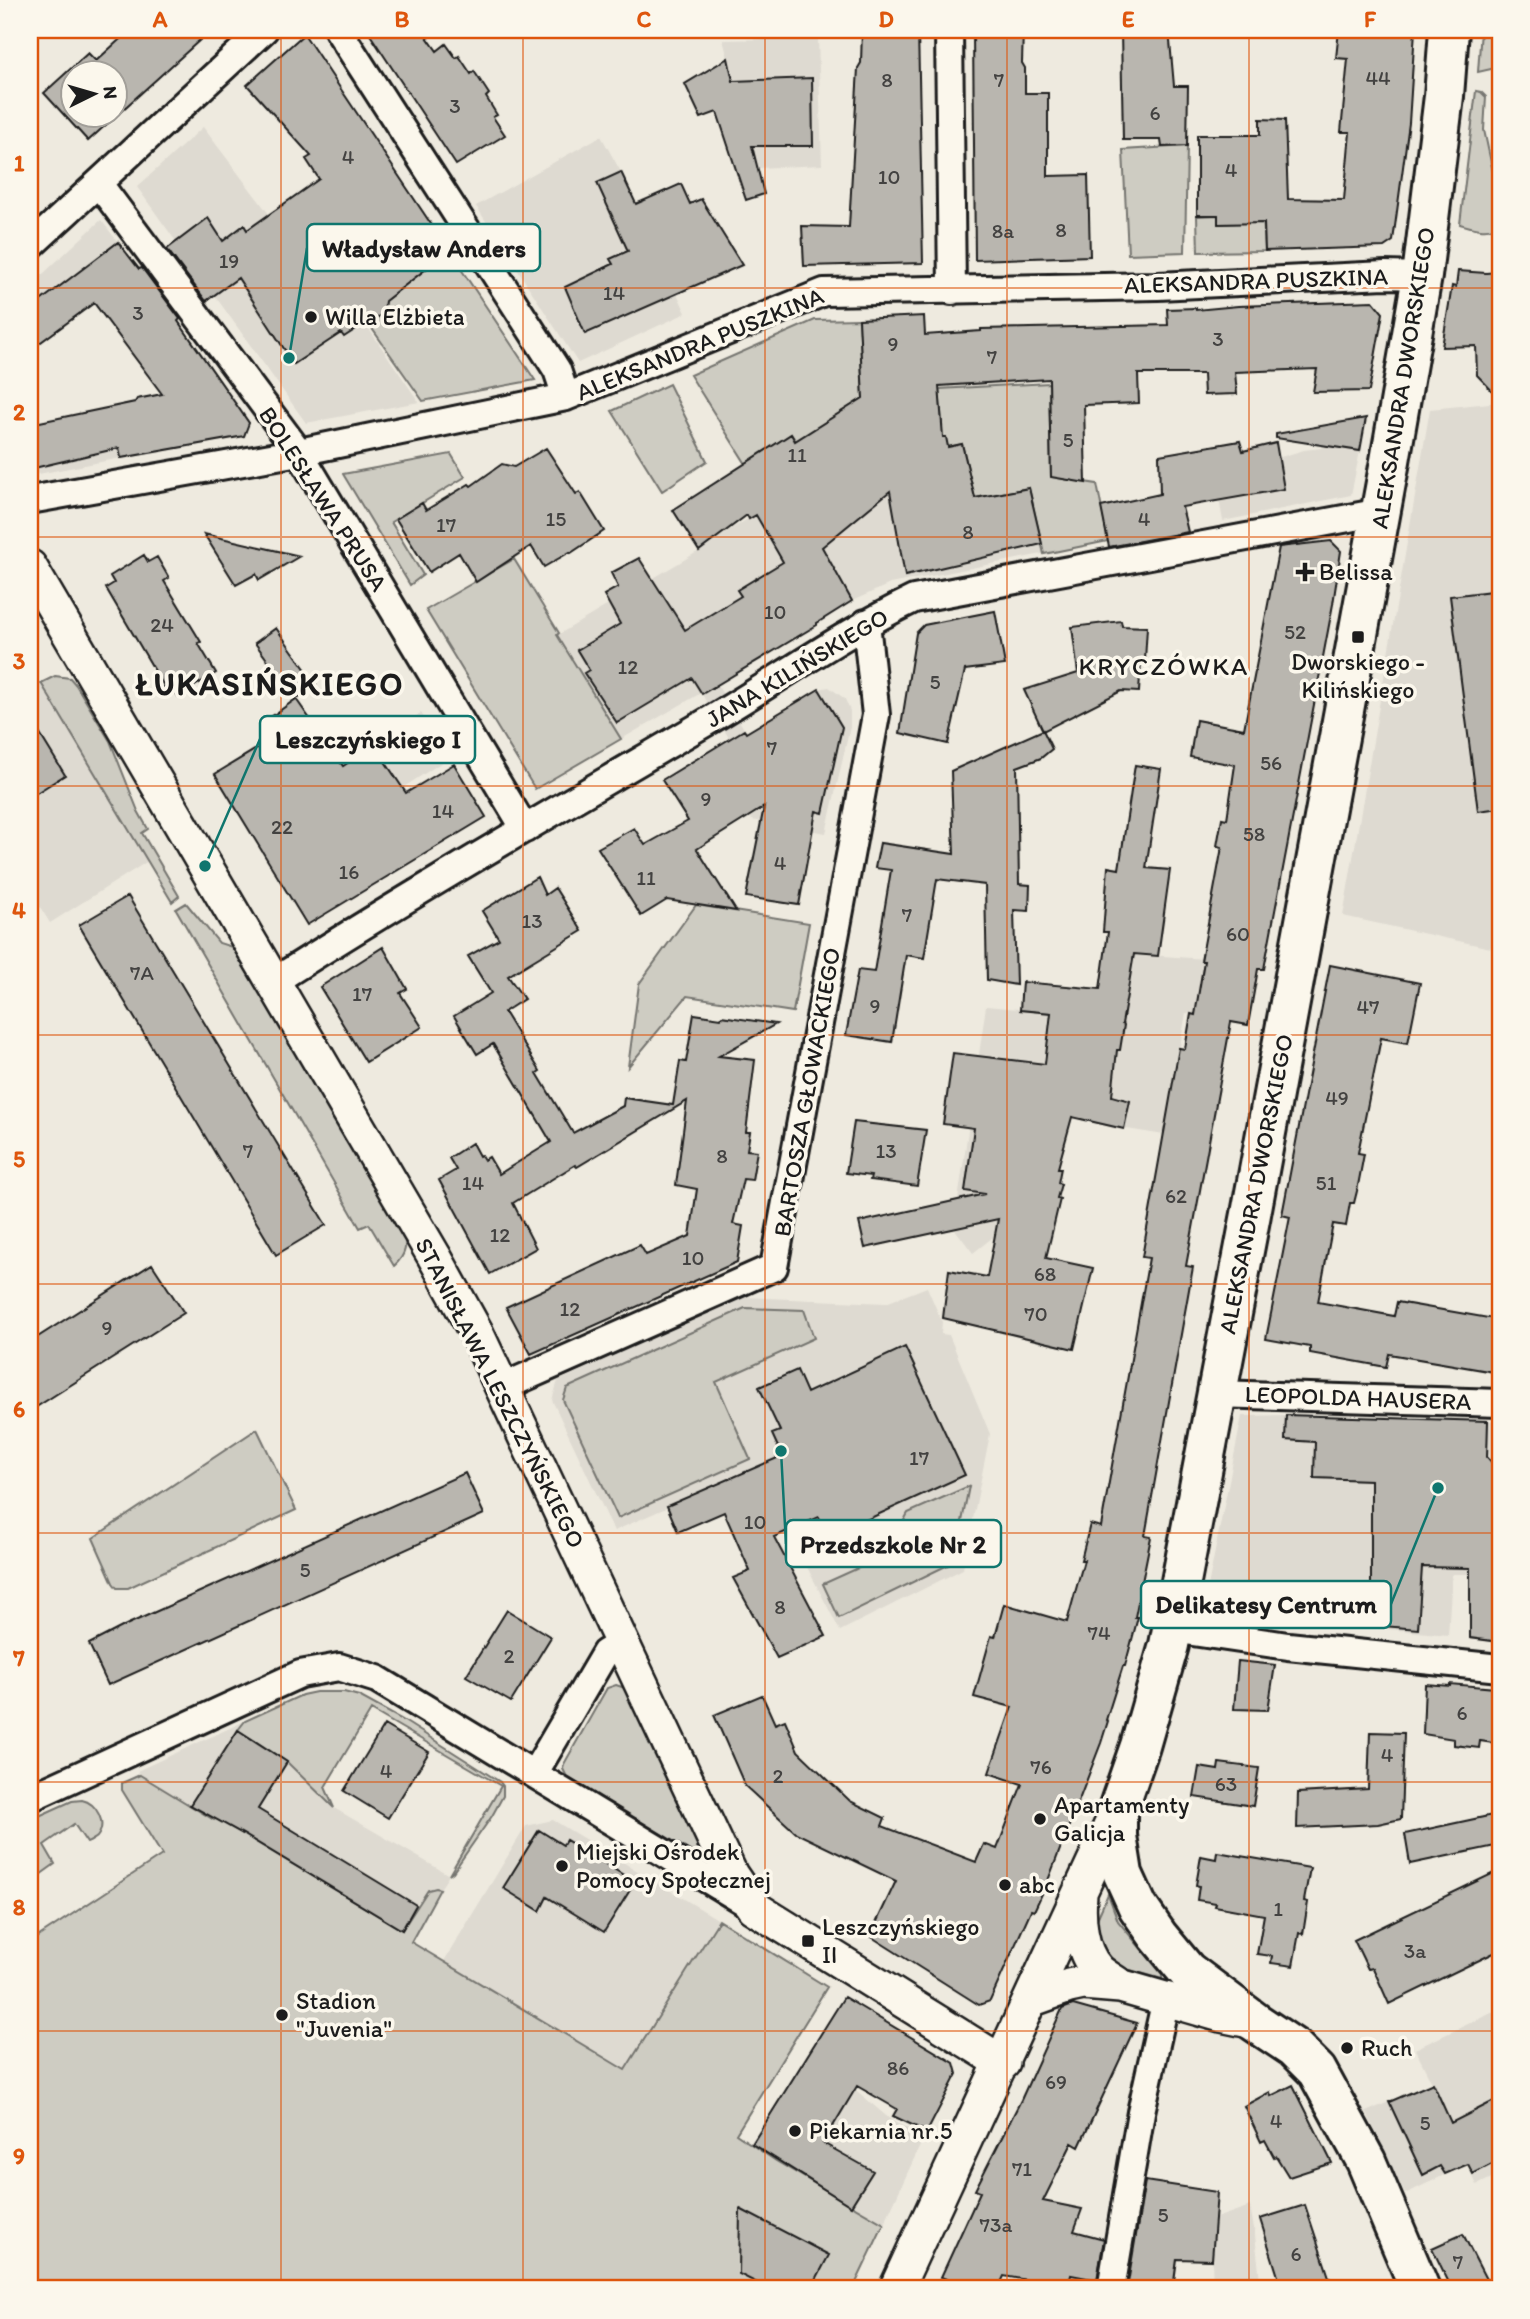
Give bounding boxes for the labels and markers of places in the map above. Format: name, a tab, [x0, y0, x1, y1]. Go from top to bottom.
callout: Władysław Anders	[307, 224, 540, 271]
place label: Willa Elżbieta	[325, 302, 465, 331]
marker: Willa Elżbieta	[303, 309, 319, 325]
place label: Belissa	[1319, 557, 1393, 586]
marker: Belissa	[1297, 564, 1313, 580]
marker: Dworskiego - Kilińskiego	[1350, 629, 1366, 645]
place label: Dworskiego - Kilińskiego	[1291, 647, 1425, 704]
callout: Leszczyńskiego I	[260, 716, 475, 763]
callout: Przedszkole Nr 2	[786, 1520, 1001, 1567]
callout: Delikatesy Centrum	[1141, 1581, 1391, 1628]
place label: Apartamenty Galicja	[1054, 1790, 1189, 1847]
marker: Apartamenty Galicja	[1032, 1811, 1048, 1827]
place label: Miejski Ośrodek Pomocy Społecznej	[576, 1837, 771, 1894]
marker: Miejski Ośrodek Pomocy Społecznej	[554, 1858, 570, 1874]
place label: abc	[1019, 1870, 1055, 1899]
marker: abc	[997, 1877, 1013, 1893]
place label: Leszczyńskiego II	[822, 1912, 980, 1969]
marker: Leszczyńskiego II	[800, 1933, 816, 1949]
place label: Stadion "Juvenia"	[296, 1986, 392, 2043]
marker: Stadion "Juvenia"	[274, 2007, 290, 2023]
place label: Ruch	[1361, 2033, 1412, 2062]
marker: Ruch	[1339, 2040, 1355, 2056]
place label: Piekarnia nr.5	[809, 2116, 952, 2145]
marker: Piekarnia nr.5	[787, 2123, 803, 2139]

